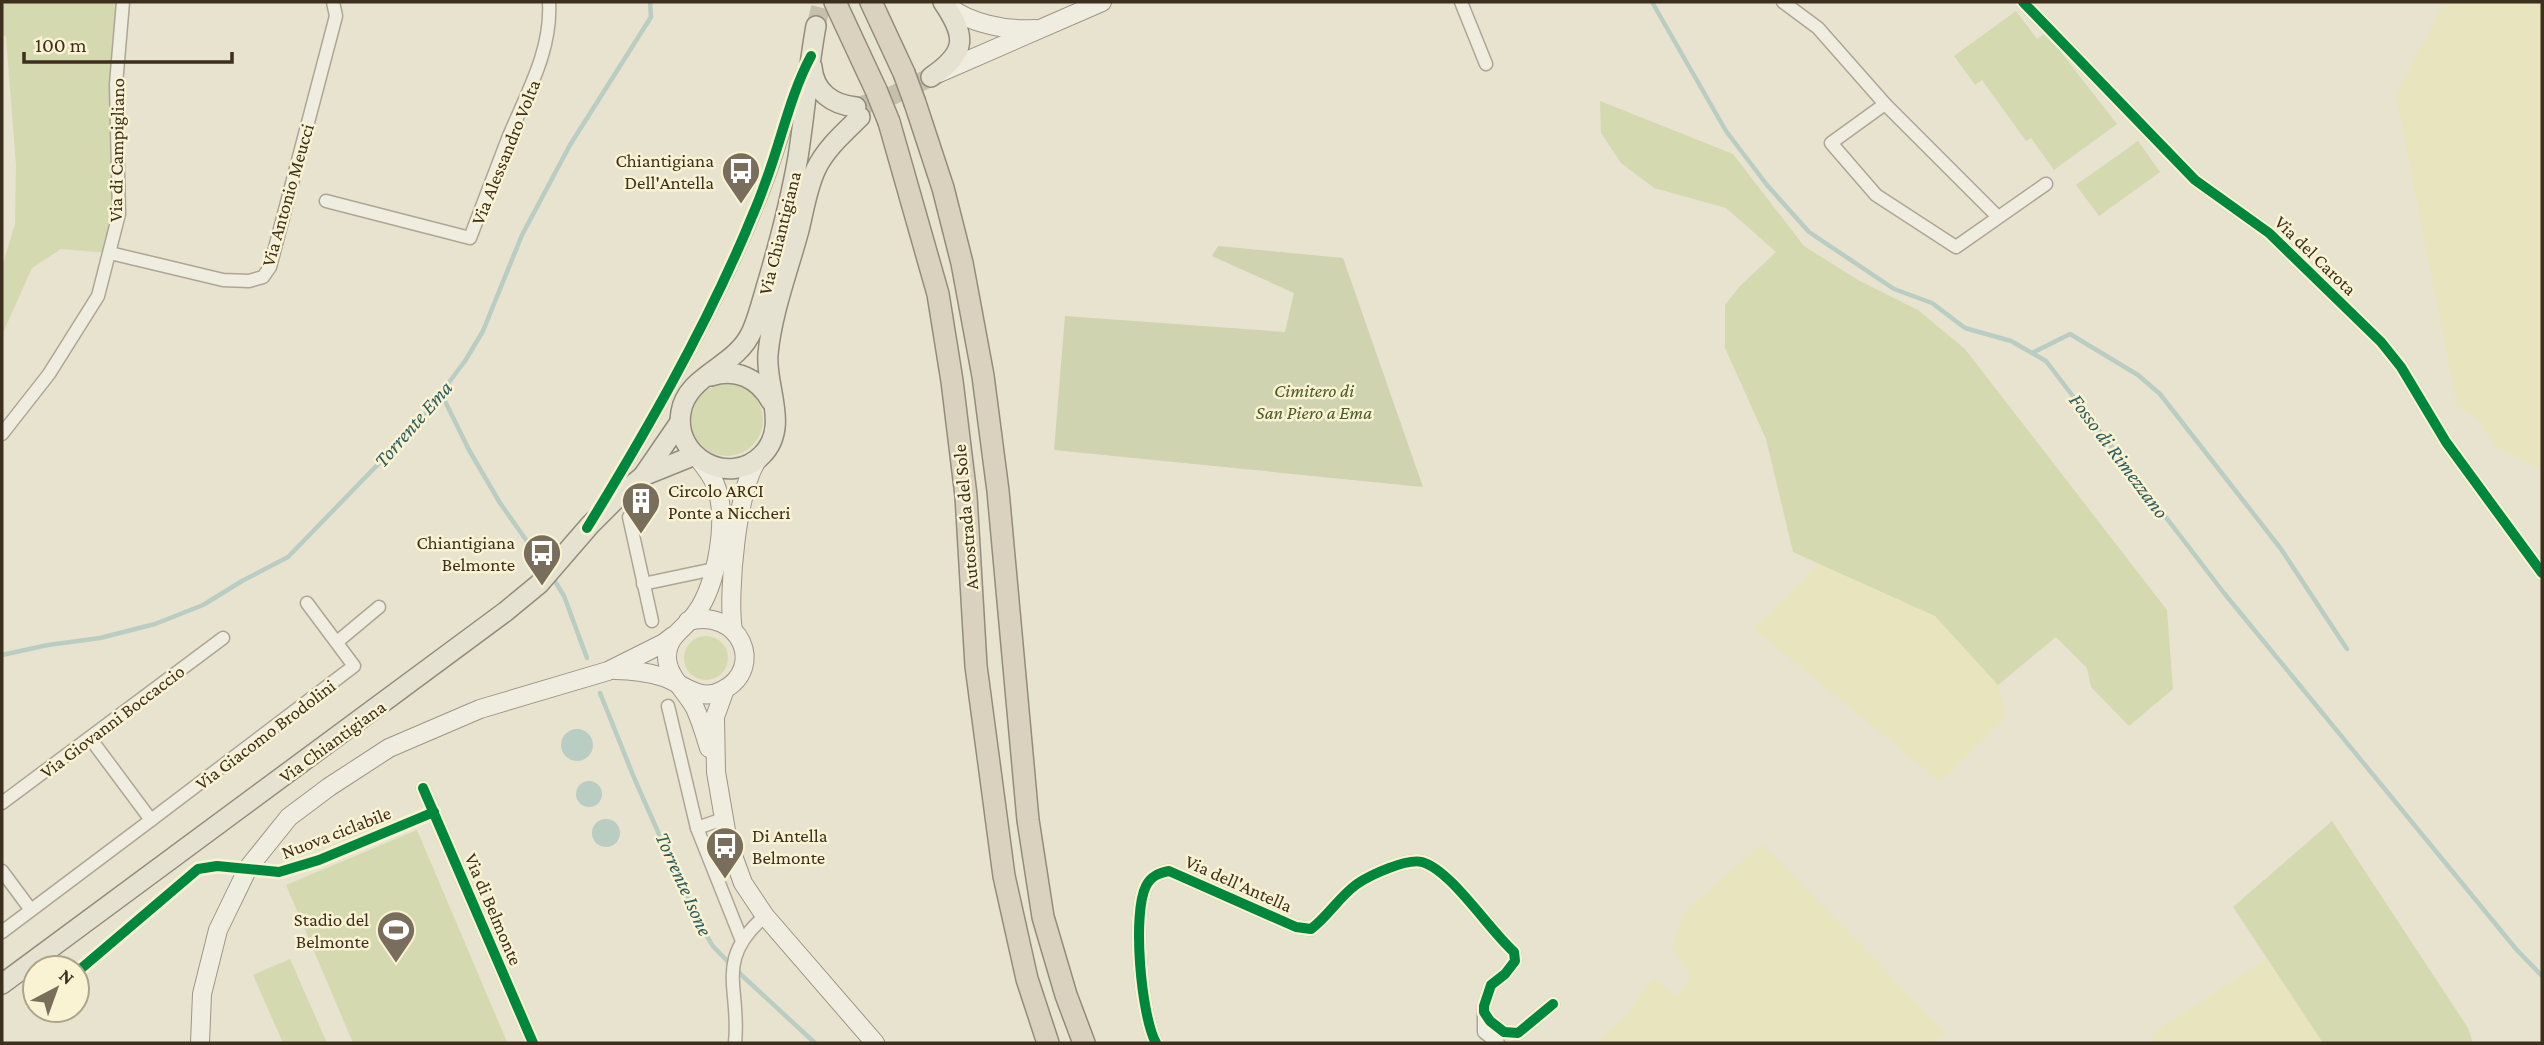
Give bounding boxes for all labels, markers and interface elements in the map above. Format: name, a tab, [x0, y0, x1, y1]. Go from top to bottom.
scale bar	[24, 21, 233, 65]
text: 100 m	[35, 33, 87, 57]
street label: Via Alessandro Volta	[467, 76, 544, 228]
street label: Via di Campigliano	[105, 78, 128, 222]
street label: Via Antonio Meucci	[257, 121, 318, 269]
place label: Chiantigiana Dell'Antella	[615, 150, 714, 193]
bus stop icon: Chiantigiana Dell'Antella	[720, 150, 762, 205]
street label: Via Chiantigiana	[754, 169, 805, 297]
street label: Via del Carota	[2270, 211, 2361, 300]
water label: Torrente Ema	[369, 376, 457, 472]
park label: Cimitero di San Piero a Ema	[1256, 380, 1372, 423]
water label: Fosso di Rimezzano	[2064, 389, 2174, 523]
street label: Autostrada del Sole	[949, 443, 982, 591]
building icon: Circolo ARCI Ponte a Niccheri	[620, 480, 662, 535]
place label: Circolo ARCI Ponte a Niccheri	[668, 480, 791, 523]
place label: Chiantigiana Belmonte	[416, 532, 515, 575]
bus stop icon: Chiantigiana Belmonte	[521, 532, 563, 587]
street label: Via Giovanni Boccaccio	[36, 660, 189, 782]
street label: Via Giacomo Brodolini	[191, 675, 339, 794]
street label: Via Chiantigiana	[275, 696, 390, 787]
street label: Nuova ciclabile	[279, 802, 394, 863]
bus stop icon: Di Antella Belmonte	[704, 825, 746, 880]
place label: Di Antella Belmonte	[752, 825, 828, 868]
water label: Torrente Isone	[650, 828, 718, 940]
street label: Via di Belmonte	[461, 850, 527, 968]
street label: Via dell'Antella	[1182, 851, 1296, 916]
place label: Stadio del Belmonte	[294, 909, 369, 952]
sports icon: Stadio del Belmonte	[375, 909, 417, 964]
north arrow	[21, 954, 91, 1024]
text: N	[55, 964, 79, 989]

